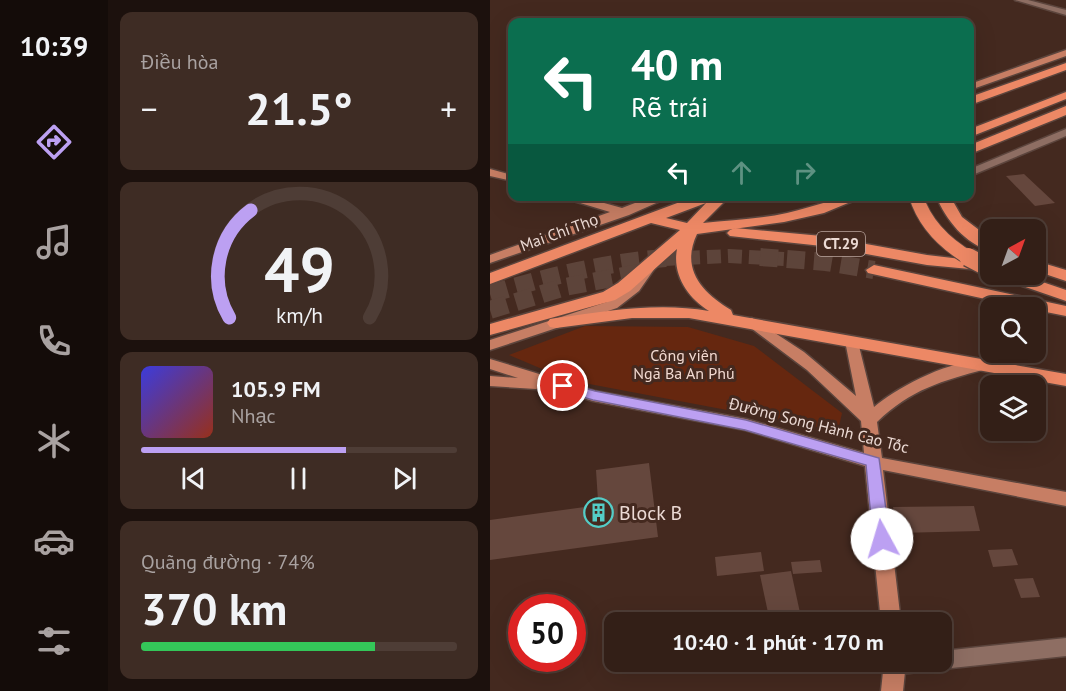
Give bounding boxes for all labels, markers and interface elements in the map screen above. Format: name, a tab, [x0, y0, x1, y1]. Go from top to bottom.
text: 10:39	[20, 29, 88, 63]
text: 40 m	[631, 37, 723, 92]
icon: left	[532, 42, 610, 120]
text: Điều hòa	[141, 49, 218, 75]
text: 21.5°	[245, 79, 353, 137]
text: −	[141, 87, 158, 130]
text: +	[440, 87, 457, 130]
text: Rẽ trái	[631, 90, 708, 124]
icon: directions	[33, 121, 75, 163]
icon: left	[662, 156, 695, 189]
icon: ahead	[725, 156, 758, 189]
icon: right	[788, 156, 821, 189]
street label: Mai Chí Thọ	[517, 209, 601, 255]
north arrow	[980, 219, 1046, 285]
map controls	[980, 219, 1046, 441]
icon: music	[33, 221, 75, 263]
text: 49	[264, 228, 334, 309]
road number: CT.29	[817, 232, 865, 256]
button: search	[980, 297, 1046, 363]
text: km/h	[275, 301, 322, 329]
icon: phone	[33, 320, 75, 362]
park label: Công viên Ngã Ba An Phú	[633, 345, 735, 383]
pin	[537, 360, 588, 411]
icon: arrive	[546, 369, 579, 402]
text: 105.9 FM	[231, 375, 321, 403]
button: layers	[980, 375, 1046, 441]
street label: Đường Song Hành Cao Tốc	[726, 393, 911, 457]
text: Nhạc	[231, 403, 276, 429]
icon: climate	[33, 420, 75, 462]
icon: previous	[177, 462, 210, 495]
icon: pause	[282, 462, 315, 495]
icon: next	[388, 462, 421, 495]
building icon: Block B	[582, 497, 614, 529]
place label: Block B	[619, 500, 682, 526]
position arrow	[850, 507, 914, 571]
icon: car	[33, 520, 75, 562]
text: Quãng đường · 74%	[141, 549, 315, 575]
text: 370 km	[141, 579, 287, 637]
speed limit sign: 50	[508, 594, 586, 672]
icon: filters	[33, 620, 75, 662]
text: 10:40 · 1 phút · 170 m	[672, 628, 884, 656]

